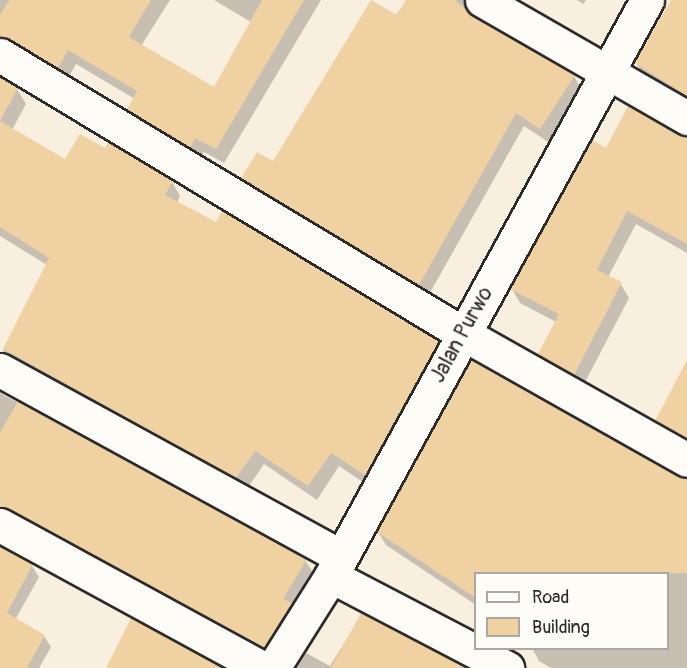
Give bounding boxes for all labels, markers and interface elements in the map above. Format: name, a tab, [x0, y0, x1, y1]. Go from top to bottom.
street label: Jalan Purwo	[425, 283, 499, 387]
legend	[474, 572, 669, 650]
text: Road	[532, 586, 569, 609]
text: Building	[532, 616, 590, 639]

